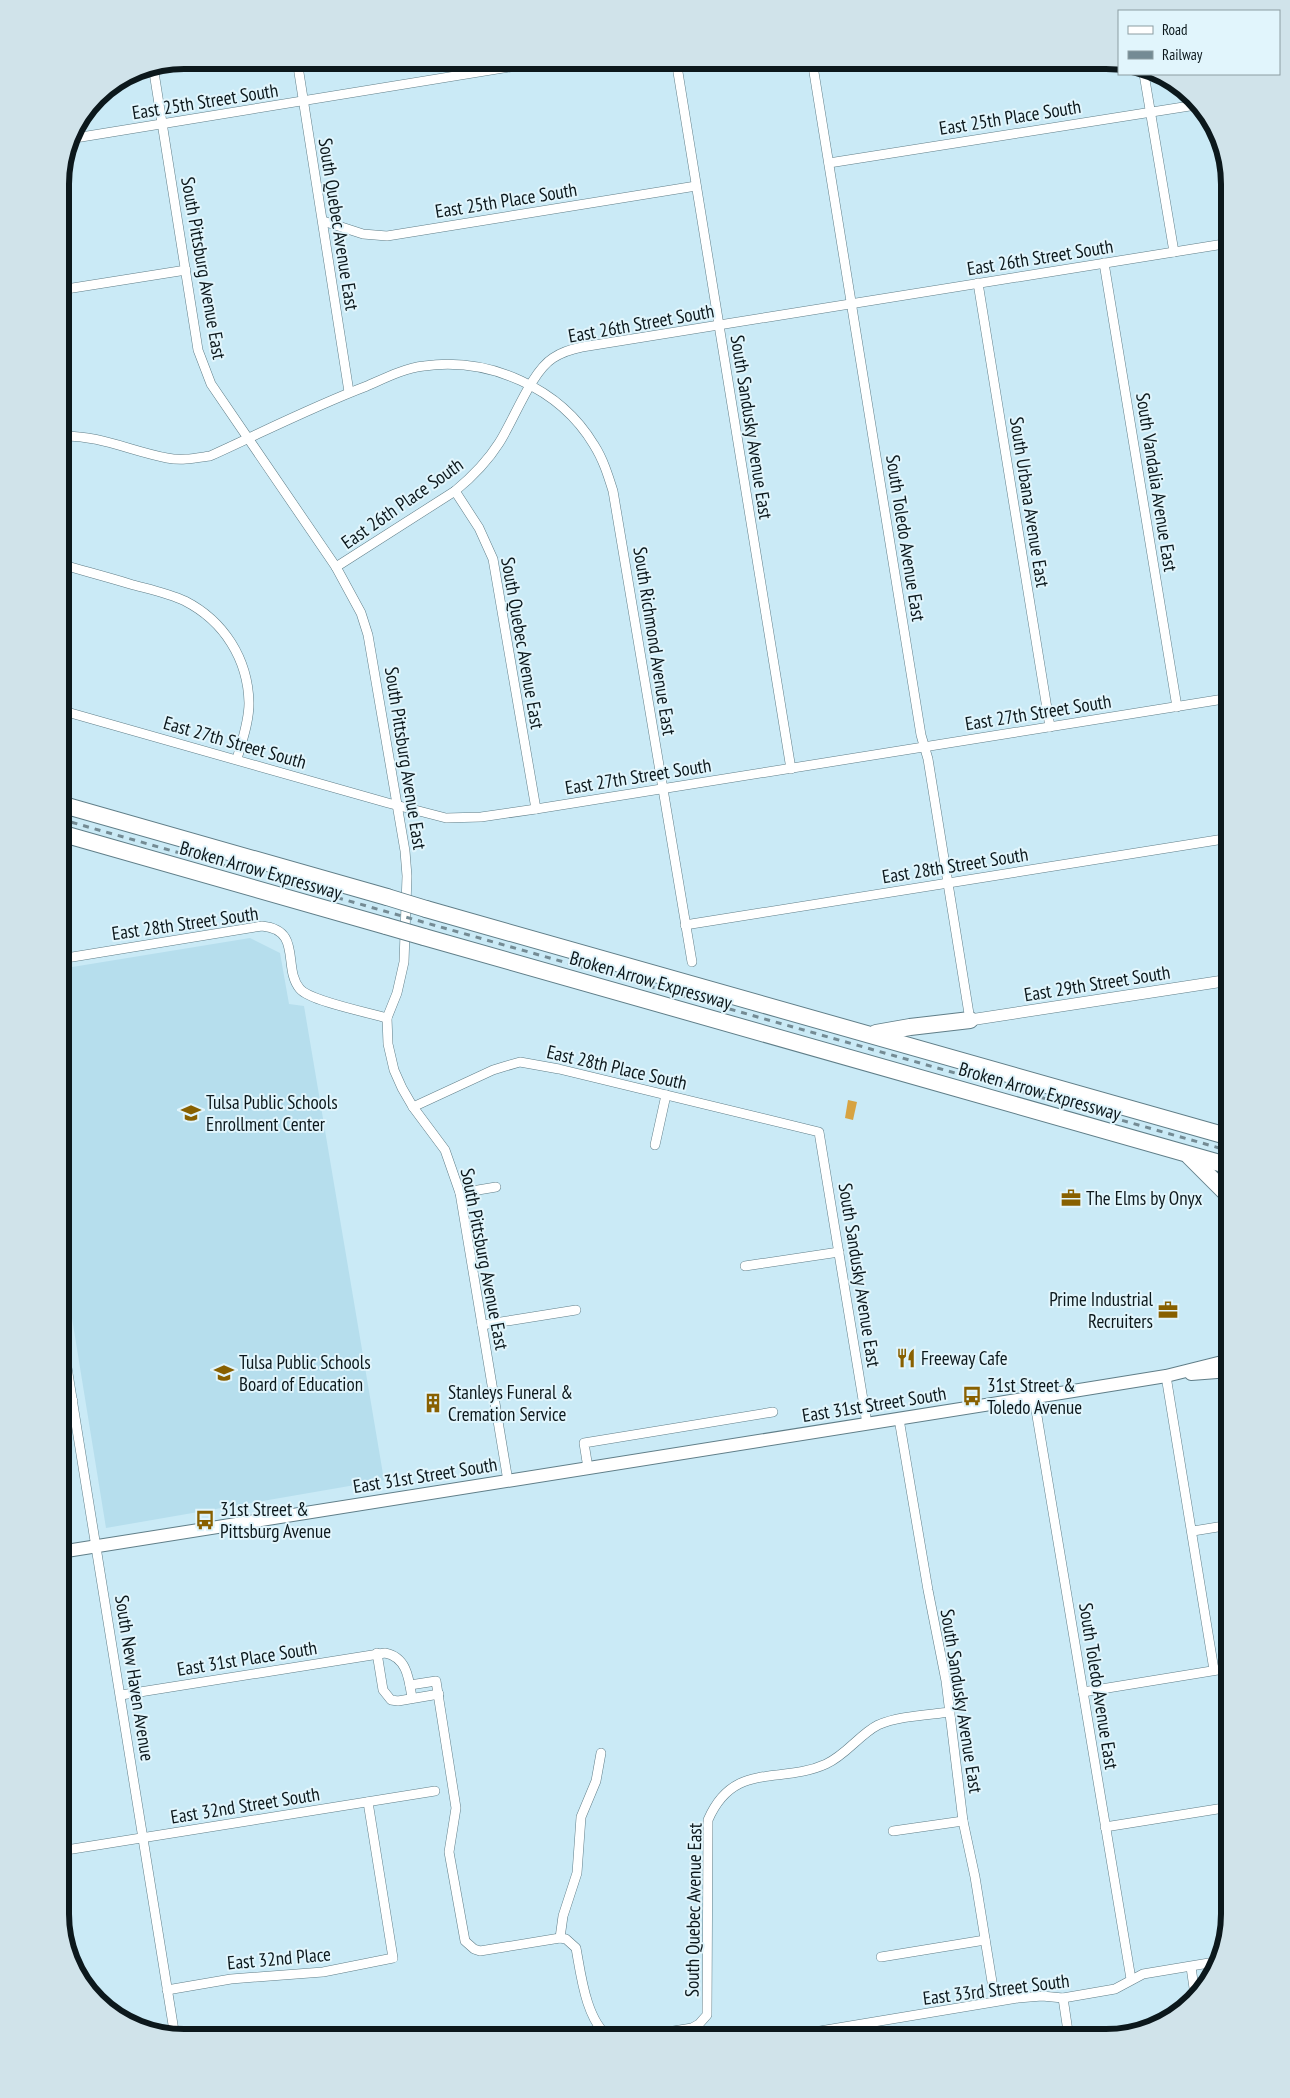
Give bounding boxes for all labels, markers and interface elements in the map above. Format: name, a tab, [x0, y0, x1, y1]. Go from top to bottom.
legend	[1118, 10, 1280, 75]
text: Road	[1162, 20, 1188, 39]
text: Railway	[1162, 45, 1203, 64]
street label: East 25th Street South	[130, 78, 280, 124]
street label: East 25th Place South	[937, 94, 1083, 140]
street label: South Quebec Avenue East	[314, 136, 365, 313]
street label: South Pittsburg Avenue East	[176, 175, 232, 362]
street label: East 25th Place South	[433, 177, 579, 223]
street label: East 26th Street South	[965, 234, 1115, 280]
street label: East 26th Street South	[566, 298, 716, 348]
street label: South Sandusky Avenue East	[726, 333, 779, 522]
street label: South Vandalia Avenue East	[1131, 391, 1183, 574]
street label: South Urbana Avenue East	[1005, 415, 1055, 590]
street label: East 26th Place South	[336, 452, 468, 554]
street label: South Toledo Avenue East	[881, 453, 931, 624]
street label: South Richmond Avenue East	[628, 545, 682, 738]
street label: South Quebec Avenue East	[496, 555, 550, 732]
street label: South Pittsburg Avenue East	[380, 665, 432, 852]
street label: East 27th Street South	[963, 689, 1113, 735]
street label: East 27th Street South	[161, 710, 309, 774]
street label: East 27th Street South	[563, 753, 713, 799]
street label: Broken Arrow Expressway	[177, 835, 346, 905]
street label: East 28th Street South	[880, 842, 1030, 888]
street label: East 28th Street South	[110, 901, 260, 945]
street label: Broken Arrow Expressway	[567, 945, 736, 1015]
street label: East 29th Street South	[1022, 960, 1172, 1006]
street label: East 28th Place South	[545, 1039, 689, 1095]
street label: Broken Arrow Expressway	[956, 1056, 1125, 1126]
place label: Tulsa Public Schools Enrollment Center	[206, 1090, 338, 1136]
school or university icon: Tulsa Public Schools Enrollment Center	[180, 1102, 202, 1124]
street label: South Pittsburg Avenue East	[456, 1166, 515, 1353]
street label: South Sandusky Avenue East	[834, 1181, 887, 1370]
place label: The Elms by Onyx	[1086, 1186, 1203, 1210]
office icon: The Elms by Onyx	[1060, 1187, 1082, 1209]
place label: Prime Industrial Recruiters	[1049, 1287, 1154, 1333]
office icon: Prime Industrial Recruiters	[1157, 1299, 1179, 1321]
place label: Freeway Cafe	[921, 1346, 1008, 1370]
restaurant icon: Freeway Cafe	[895, 1347, 917, 1369]
place label: Tulsa Public Schools Board of Education	[239, 1350, 371, 1396]
school or university icon: Tulsa Public Schools Board of Education	[213, 1362, 235, 1384]
place label: 31st Street & Toledo Avenue	[987, 1373, 1082, 1419]
place label: Stanleys Funeral & Cremation Service	[448, 1380, 573, 1426]
street label: East 31st Street South	[800, 1381, 948, 1427]
bus stop icon: 31st Street & Toledo Avenue	[961, 1385, 983, 1407]
building icon: Stanleys Funeral & Cremation Service	[422, 1392, 444, 1414]
street label: East 31st Street South	[351, 1452, 499, 1498]
place label: 31st Street & Pittsburg Avenue	[220, 1497, 331, 1543]
bus stop icon: 31st Street & Pittsburg Avenue	[194, 1509, 216, 1531]
street label: South New Haven Avenue	[110, 1593, 160, 1763]
street label: South Toledo Avenue East	[1074, 1601, 1124, 1772]
street label: South Sandusky Avenue East	[936, 1607, 989, 1796]
street label: East 31st Place South	[175, 1635, 319, 1681]
street label: East 32nd Street South	[169, 1781, 321, 1829]
street label: South Quebec Avenue East	[679, 1822, 707, 1997]
street label: East 32nd Place	[226, 1942, 332, 1974]
street label: East 33rd Street South	[921, 1968, 1071, 2010]

